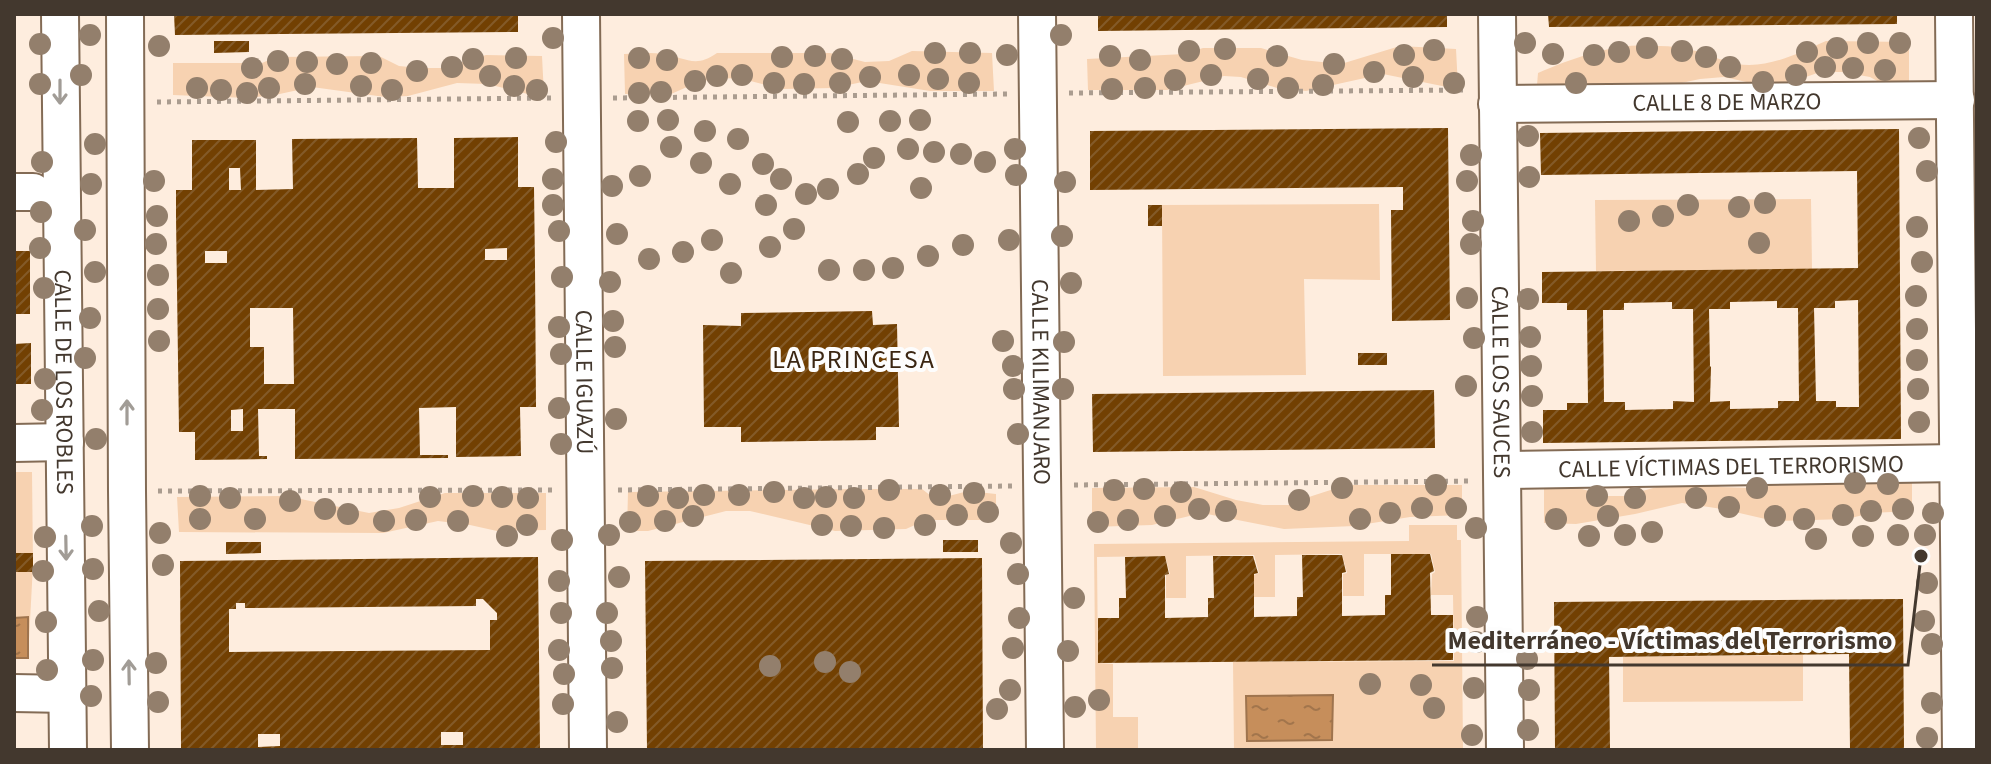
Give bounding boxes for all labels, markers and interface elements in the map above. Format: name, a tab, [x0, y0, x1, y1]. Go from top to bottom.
one-way arrow	[52, 78, 68, 105]
street label: CALLE 8 DE MARZO	[1632, 84, 1822, 120]
street label: CALLE DE LOS ROBLES	[45, 269, 83, 495]
street label: CALLE KILIMANJARO	[1022, 279, 1060, 485]
street label: CALLE LOS SAUCES	[1482, 286, 1520, 478]
street label: CALLE IGUAZÚ	[566, 309, 603, 455]
district label: LA PRINCESA	[772, 341, 936, 378]
one-way arrow	[119, 399, 135, 426]
street label: CALLE VÍCTIMAS DEL TERRORISMO	[1558, 446, 1904, 487]
one-way arrow	[58, 534, 74, 561]
callout: Mediterráneo - Víctimas del Terrorismo	[1432, 615, 1908, 665]
text: Mediterráneo - Víctimas del Terrorismo	[1448, 622, 1892, 659]
one-way arrow	[121, 659, 137, 686]

